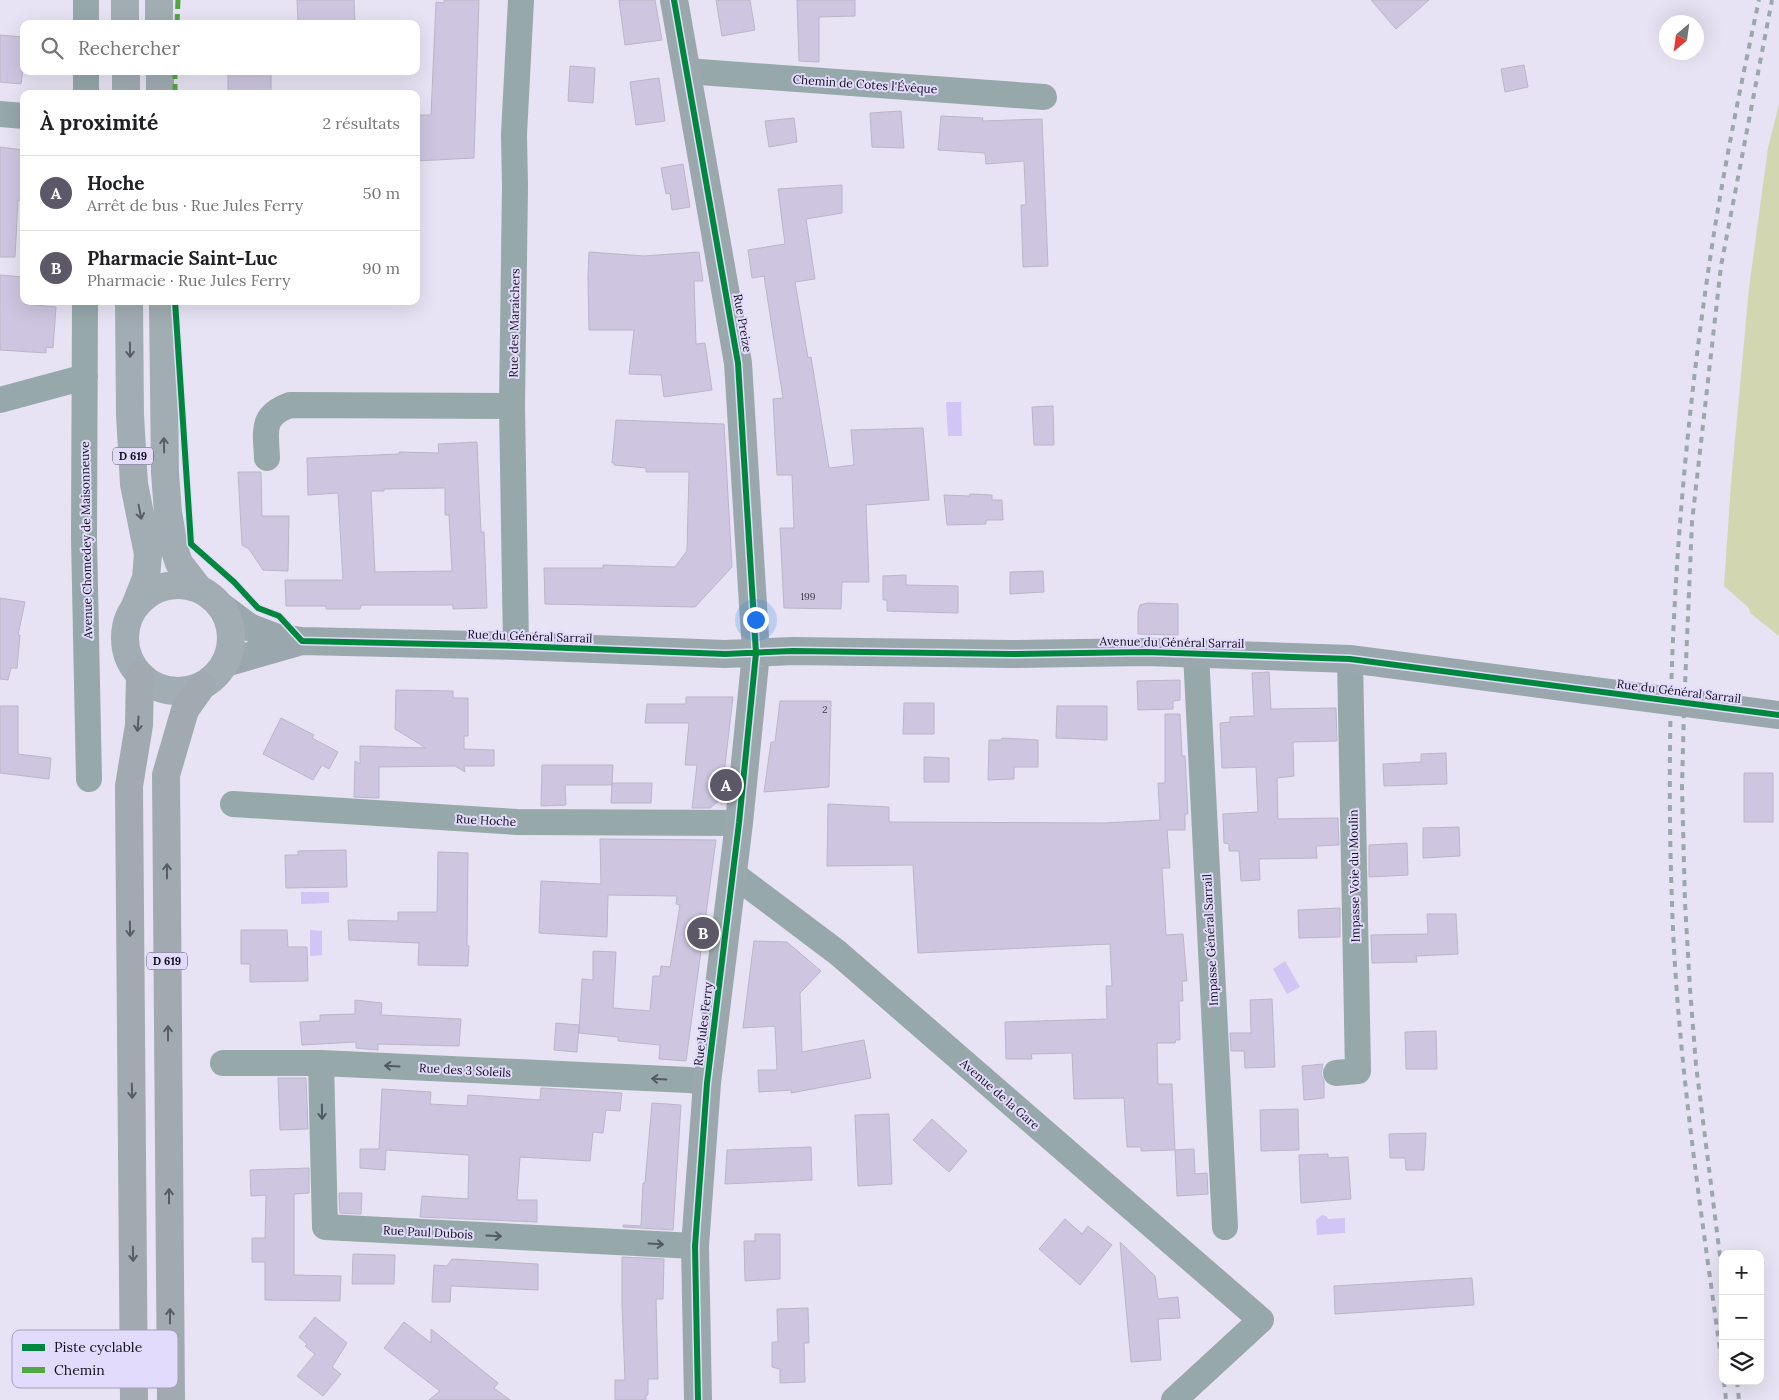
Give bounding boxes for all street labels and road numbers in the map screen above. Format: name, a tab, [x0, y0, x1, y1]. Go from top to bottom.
street label: Chemin de Cotes l'Évêque	[792, 71, 938, 97]
street label: Rue des Maraîchers	[506, 268, 522, 378]
street label: Rue Preize	[730, 293, 756, 354]
street label: Avenue Chomedey de Maisonneuve	[77, 441, 95, 640]
road number: D 619	[113, 448, 153, 464]
street label: Rue du Général Sarrail	[467, 626, 593, 646]
street label: Avenue du Général Sarrail	[1099, 633, 1244, 651]
street label: Rue du Général Sarrail	[1616, 676, 1742, 706]
street label: Impasse Voie du Moulin	[1345, 810, 1363, 942]
street label: Rue Hoche	[455, 811, 517, 829]
street label: Impasse Général Sarrail	[1199, 874, 1221, 1006]
road number: D 619	[147, 952, 187, 969]
street label: Rue Jules Ferry	[690, 981, 716, 1067]
street label: Avenue de la Gare	[956, 1055, 1043, 1133]
street label: Rue des 3 Soleils	[418, 1060, 512, 1080]
street label: Rue Paul Dubois	[383, 1222, 474, 1242]

